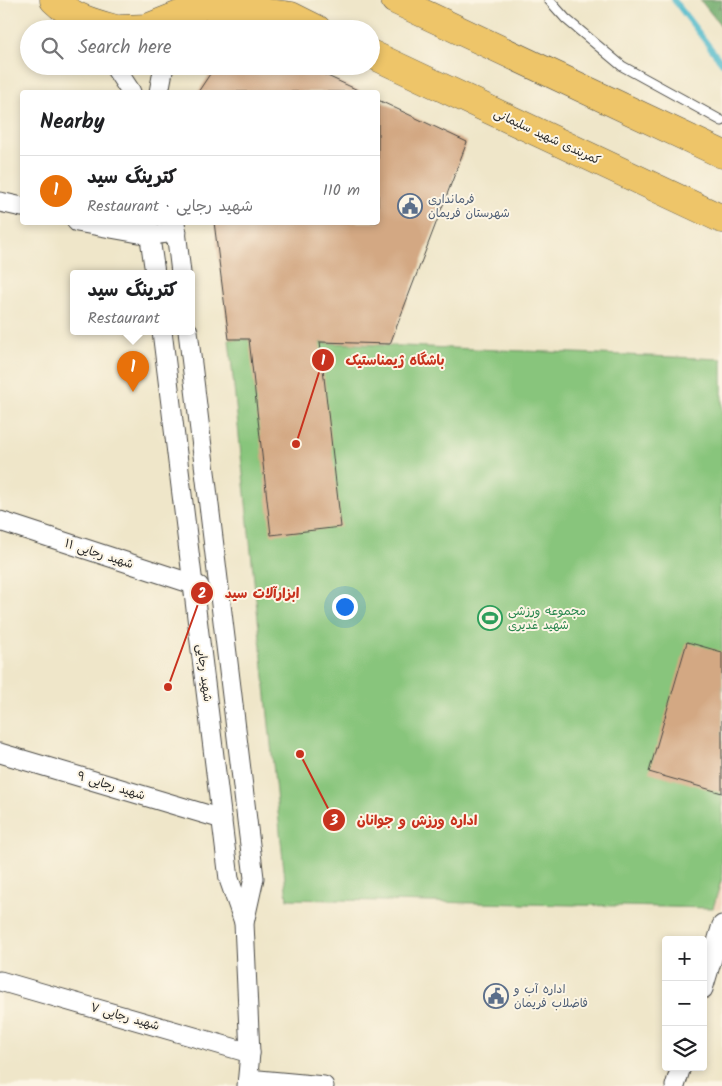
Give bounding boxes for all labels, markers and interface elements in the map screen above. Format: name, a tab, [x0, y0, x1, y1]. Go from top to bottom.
search box	[20, 20, 380, 75]
text: Search here	[78, 33, 172, 63]
icon: search	[38, 34, 66, 62]
street label: کمربندی شهید سلیمانی	[490, 104, 604, 170]
text: Nearby	[40, 106, 105, 139]
text: کترینگ سید	[87, 163, 177, 193]
text: 1	[54, 178, 58, 203]
text: 110 m	[323, 178, 360, 203]
place label: فرمانداری شهرستان فریمان	[428, 190, 510, 223]
public building icon: فرمانداری شهرستان فریمان	[397, 193, 423, 219]
text: Restaurant · شهید رجایی	[87, 194, 253, 219]
popup	[70, 270, 195, 335]
text: کترینگ سید	[88, 276, 177, 306]
text: Restaurant	[88, 306, 160, 331]
callout: باشگاه ژیمناستیک	[310, 345, 454, 374]
text: 1	[321, 349, 326, 373]
text: باشگاه ژیمناستیک	[345, 350, 445, 372]
pin: 1	[117, 351, 149, 392]
street label: شهید رجایی ۱۱	[62, 534, 136, 574]
callout: ابزارآلات سید	[189, 578, 309, 607]
text: 2	[198, 582, 207, 606]
text: ابزارآلات سید	[225, 583, 300, 605]
your location	[332, 594, 358, 620]
place label: مجموعه ورزشی شهید غدیری	[508, 602, 586, 635]
sports icon: مجموعه ورزشی شهید غدیری	[477, 605, 503, 631]
street label: شهید رجایی	[191, 643, 217, 703]
street label: شهید رجایی ۹	[75, 767, 147, 805]
callout: اداره ورزش و جوانان	[322, 806, 487, 835]
text: 3	[329, 809, 338, 833]
text: اداره ورزش و جوانان	[357, 810, 478, 832]
map controls	[662, 936, 707, 1071]
button: +	[662, 936, 707, 981]
place label: اداره آب و فاضلاب فریمان	[513, 980, 588, 1013]
button: −	[662, 981, 707, 1026]
public building icon: اداره آب و فاضلاب فریمان	[483, 983, 509, 1009]
street label: شهید رجایی ۷	[88, 998, 162, 1036]
button: layers	[662, 1026, 707, 1071]

